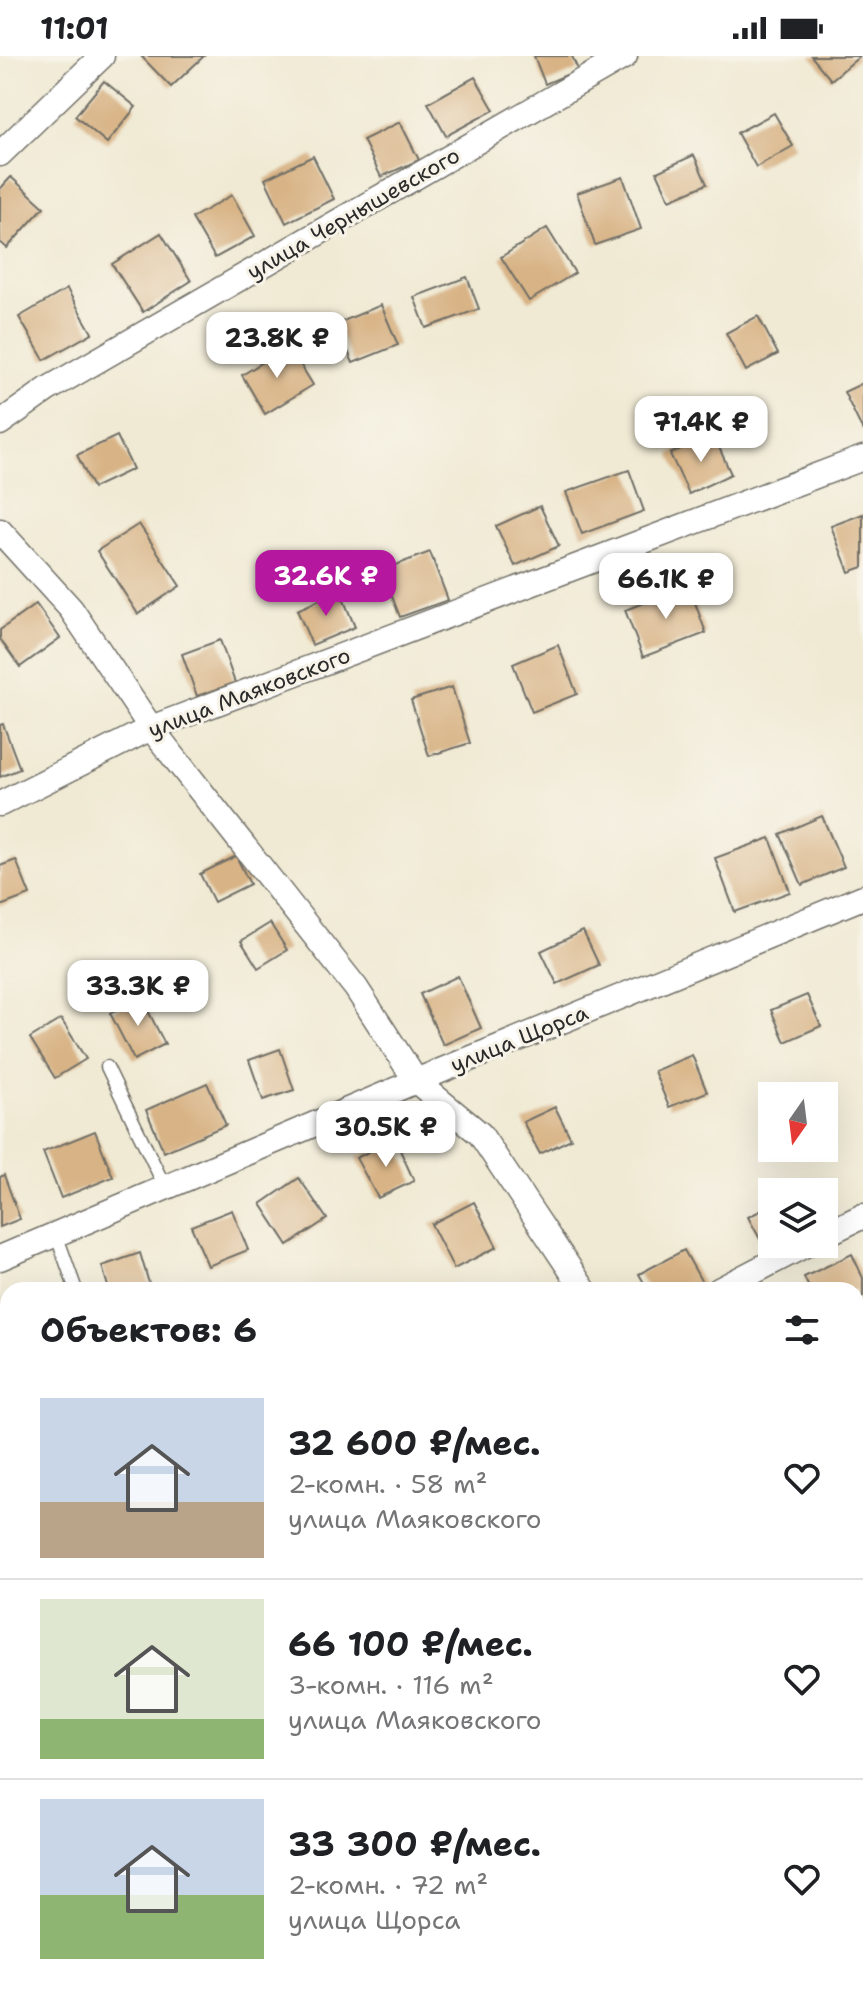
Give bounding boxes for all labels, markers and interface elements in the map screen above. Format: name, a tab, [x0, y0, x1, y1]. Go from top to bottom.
text: 11:01	[40, 8, 109, 49]
street label: улица Чернышевского	[242, 141, 465, 286]
pin: 23.8K ₽	[203, 312, 351, 380]
text: 23.8K ₽	[224, 320, 330, 355]
pin: 71.4K ₽	[627, 396, 775, 464]
text: 71.4K ₽	[653, 404, 749, 439]
pin: 32.6K ₽	[252, 550, 400, 618]
pin: 66.1K ₽	[592, 553, 740, 621]
text: 32.6K ₽	[273, 558, 379, 593]
text: 66.1K ₽	[617, 561, 715, 596]
street label: улица Маяковского	[144, 640, 355, 744]
pin: 33.3K ₽	[64, 960, 212, 1028]
text: 33.3K ₽	[85, 968, 191, 1003]
street label: улица Щорса	[446, 998, 593, 1079]
north arrow	[758, 1082, 838, 1162]
map controls	[758, 1082, 838, 1258]
pin: 30.5K ₽	[312, 1101, 460, 1169]
text: 30.5K ₽	[334, 1109, 438, 1144]
button: layers	[758, 1178, 838, 1258]
text: Объектов: 6	[40, 1307, 257, 1353]
icon: filters	[780, 1308, 824, 1352]
text: 32 600 ₽/мес.	[288, 1420, 540, 1466]
icon: home	[104, 1430, 200, 1526]
icon: heart	[780, 1456, 824, 1500]
text: 2-комн. · 58 m²	[288, 1466, 488, 1501]
text: улица Маяковского	[288, 1501, 542, 1536]
text: 66 100 ₽/мес.	[288, 1621, 533, 1667]
icon: home	[104, 1631, 200, 1727]
icon: heart	[780, 1657, 824, 1701]
text: 3-комн. · 116 m²	[288, 1667, 494, 1702]
text: улица Маяковского	[288, 1702, 542, 1737]
text: 33 300 ₽/мес.	[288, 1821, 541, 1867]
icon: home	[104, 1831, 200, 1927]
icon: heart	[780, 1857, 824, 1901]
text: 2-комн. · 72 m²	[288, 1867, 488, 1902]
text: улица Щорса	[288, 1902, 460, 1937]

